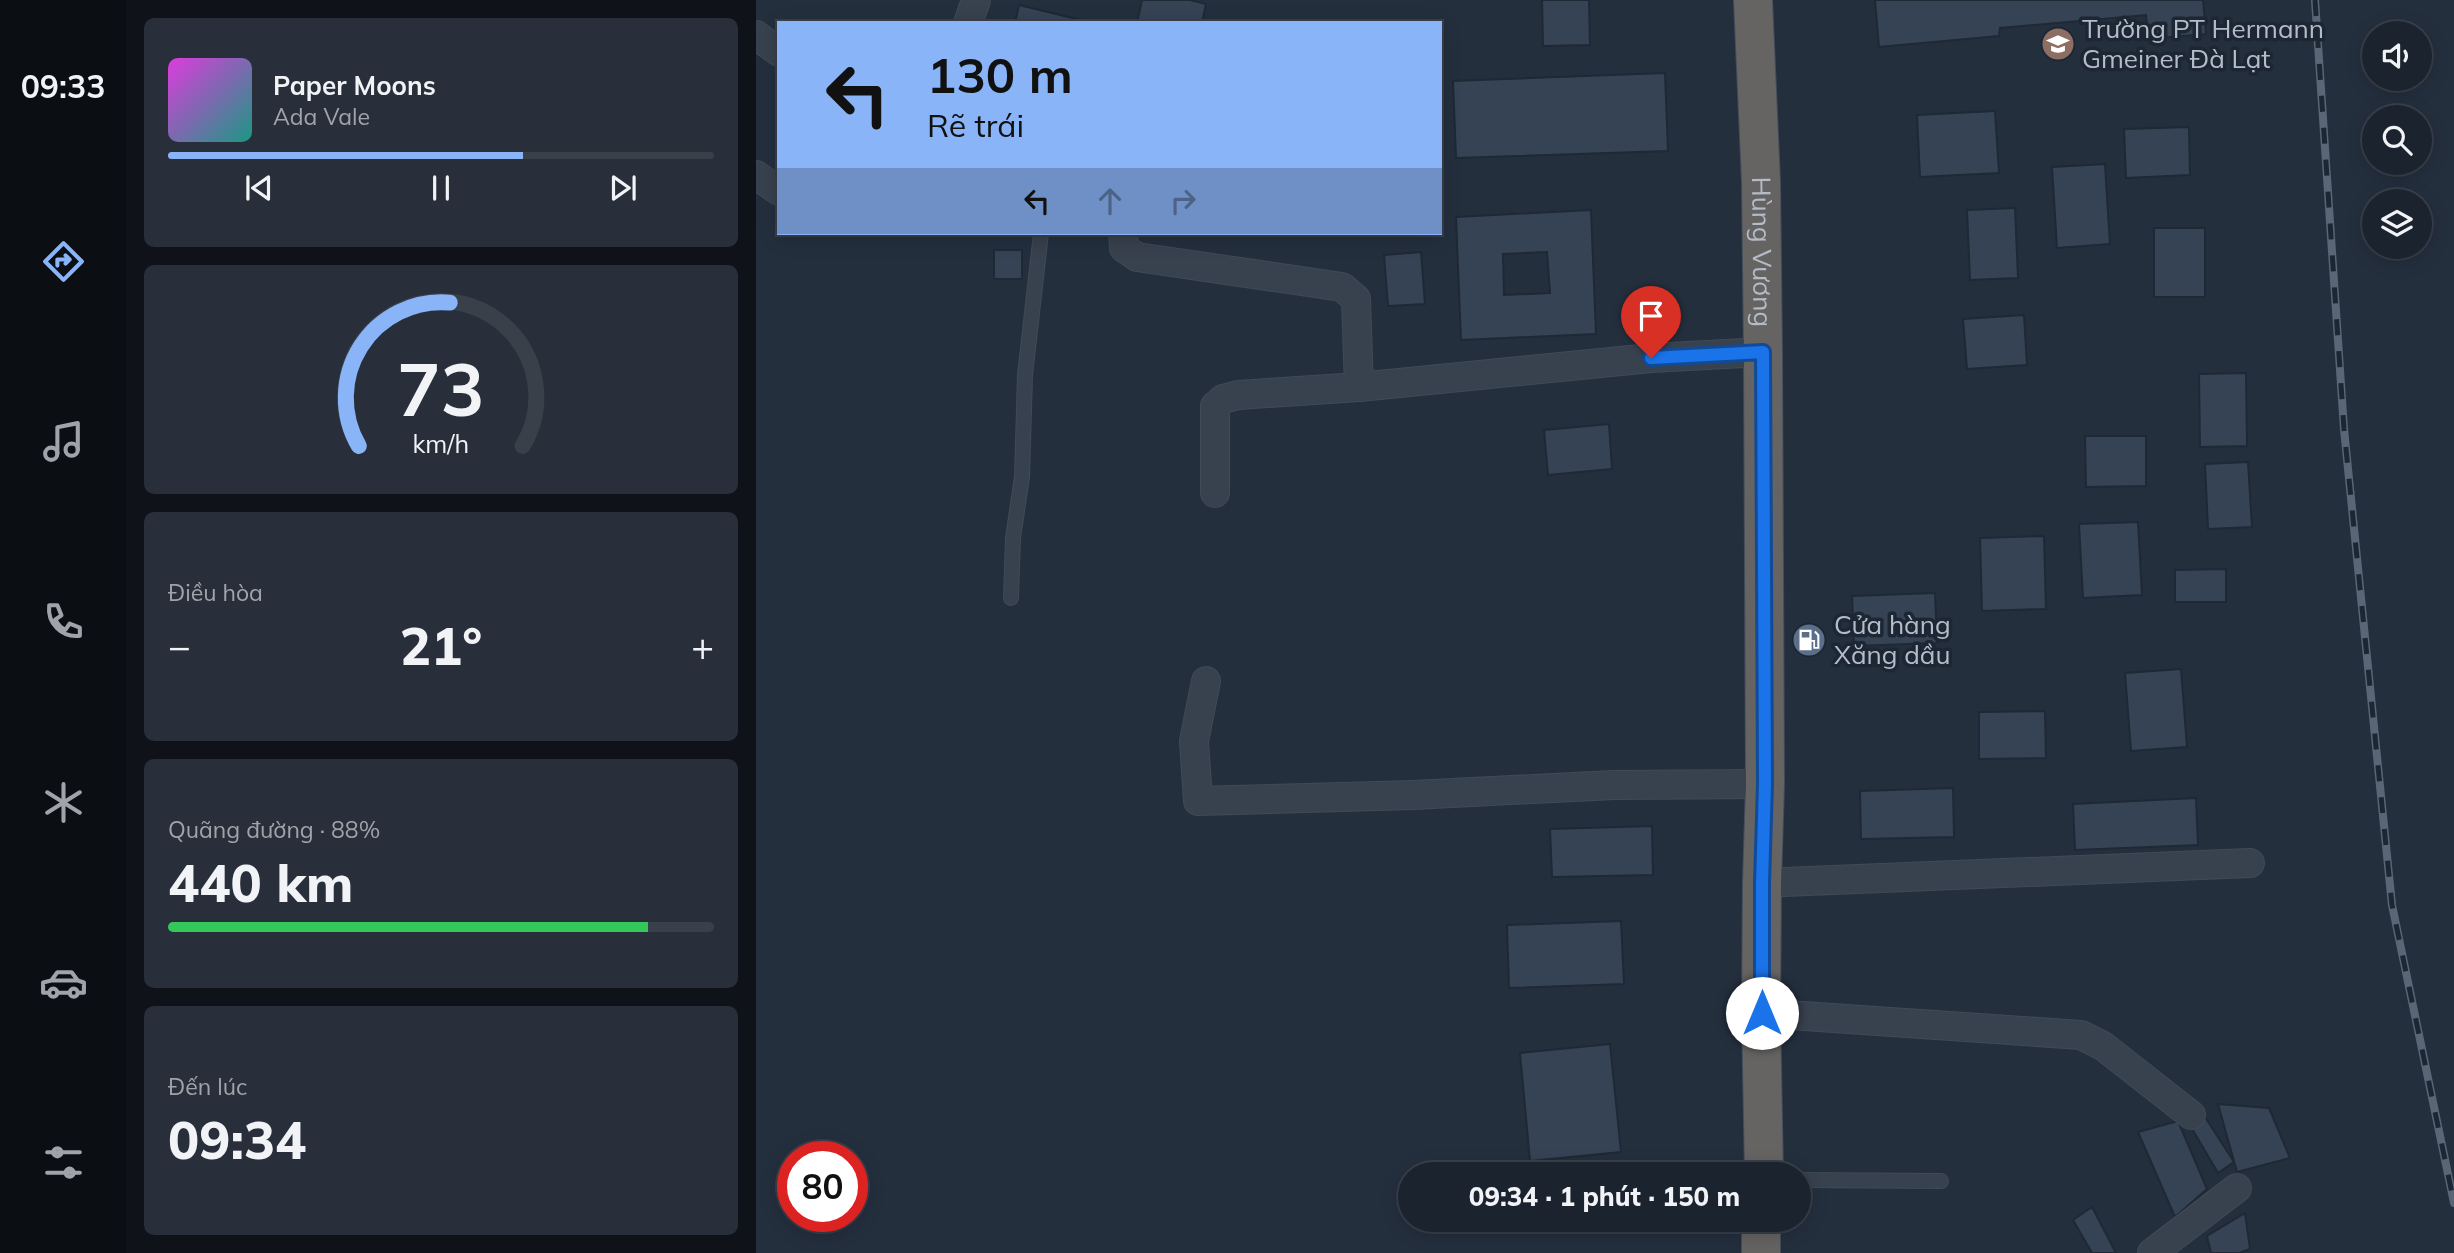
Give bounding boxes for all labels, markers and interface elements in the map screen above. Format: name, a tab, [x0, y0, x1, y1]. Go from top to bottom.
place label: Trường PT Hermann Gmeiner Đà Lạt	[2082, 12, 2324, 75]
map controls	[2362, 21, 2432, 259]
button: sound	[2362, 21, 2432, 91]
school or university icon: Trường PT Hermann Gmeiner Đà Lạt	[2039, 25, 2077, 63]
text: 130 m	[927, 44, 1073, 105]
icon: left	[812, 49, 903, 140]
text: 09:33	[21, 66, 105, 106]
text: Paper Moons	[273, 69, 436, 102]
text: Ada Vale	[273, 102, 370, 131]
text: Rẽ trái	[927, 105, 1024, 145]
button: search	[2362, 105, 2432, 175]
icon: previous	[240, 169, 278, 207]
icon: pause	[422, 169, 460, 207]
icon: next	[604, 169, 642, 207]
street label: Hùng Vương	[1745, 176, 1780, 327]
icon: left	[1018, 182, 1056, 220]
icon: ahead	[1091, 182, 1129, 220]
icon: right	[1164, 182, 1202, 220]
button: layers	[2362, 189, 2432, 259]
icon: directions	[39, 237, 88, 286]
pin	[1621, 286, 1681, 358]
icon: arrive	[1632, 297, 1670, 335]
text: 73	[397, 343, 485, 434]
icon: music	[39, 417, 88, 466]
text: km/h	[413, 427, 469, 458]
text: Điều hòa	[168, 578, 263, 607]
icon: phone	[39, 597, 88, 646]
place label: Cửa hàng Xăng dầu	[1834, 608, 1951, 671]
text: 21°	[400, 613, 482, 678]
fuel station icon: Cửa hàng Xăng dầu	[1790, 621, 1828, 659]
text: −	[168, 622, 191, 670]
text: +	[691, 622, 714, 670]
icon: climate	[39, 778, 88, 827]
text: Quãng đường · 88%	[168, 815, 380, 844]
text: 440 km	[168, 850, 353, 915]
icon: car	[39, 958, 88, 1007]
position arrow	[1725, 976, 1799, 1050]
text: Đến lúc	[168, 1072, 247, 1101]
text: 09:34	[168, 1107, 306, 1172]
icon: filters	[39, 1138, 88, 1187]
speed limit sign: 80	[777, 1141, 868, 1232]
text: 09:34 · 1 phút · 150 m	[1469, 1180, 1740, 1213]

